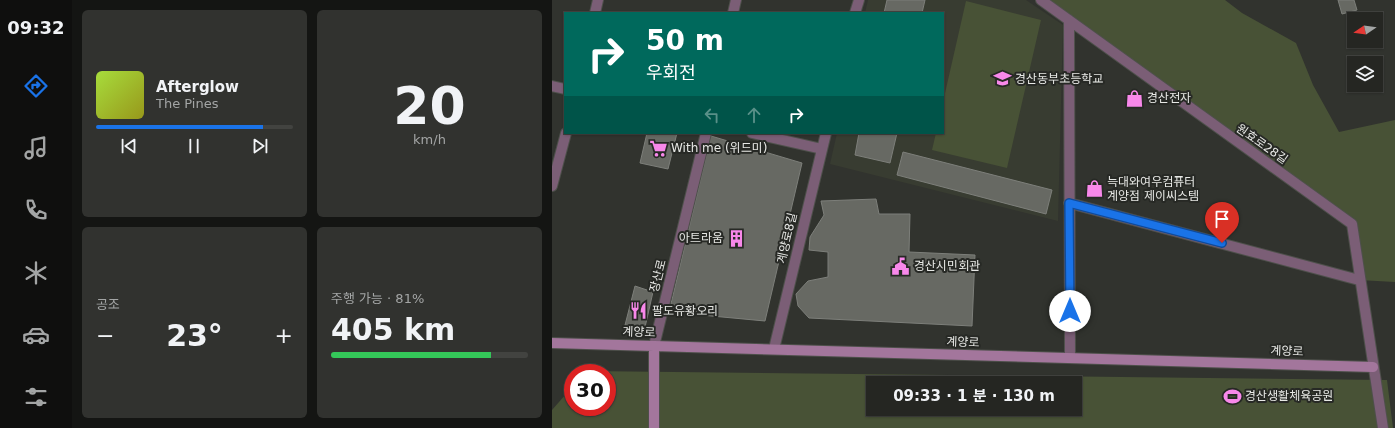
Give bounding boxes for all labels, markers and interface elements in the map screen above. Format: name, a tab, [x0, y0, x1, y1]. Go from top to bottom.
north arrow	[1347, 12, 1383, 48]
map controls	[1347, 12, 1383, 92]
text: 09:32	[7, 17, 65, 38]
text: 50 m	[646, 24, 724, 57]
icon: right	[580, 28, 632, 80]
button: layers	[1347, 56, 1383, 92]
text: 우회전	[646, 62, 696, 83]
school or university icon: 경산동부초등학교	[992, 69, 1012, 89]
icon: directions	[22, 72, 50, 100]
place label: 경산동부초등학교	[1015, 72, 1103, 86]
text: 20	[393, 76, 466, 136]
text: Afterglow	[156, 78, 239, 96]
shop icon: 경산전자	[1124, 88, 1144, 108]
place label: 경산전자	[1147, 91, 1191, 105]
text: The Pines	[156, 96, 219, 111]
icon: left	[701, 104, 723, 126]
icon: ahead	[743, 104, 765, 126]
icon: right	[785, 104, 807, 126]
street label: 원효로28길	[1234, 121, 1290, 167]
text: km/h	[413, 132, 446, 147]
icon: music	[22, 134, 50, 162]
icon: previous	[118, 135, 140, 157]
icon: pause	[183, 135, 205, 157]
icon: next	[249, 135, 271, 157]
supermarket icon: With me (위드미)	[648, 138, 668, 158]
place label: With me (위드미)	[671, 141, 767, 155]
place label: 늑대와여우컴퓨터 계양점 제이씨스템	[1107, 175, 1199, 203]
shop icon: 늑대와여우컴퓨터 계양점 제이씨스템	[1084, 179, 1104, 199]
icon: phone	[22, 196, 50, 224]
pin	[1205, 202, 1239, 243]
icon: arrive	[1211, 208, 1233, 230]
street label: 계양로8길	[774, 211, 800, 265]
building icon: 아트라움	[726, 228, 746, 248]
place label: 아트라움	[679, 231, 723, 245]
public building icon: 경산시민회관	[891, 256, 911, 276]
street label: 장산로	[647, 258, 669, 294]
icon: climate	[22, 259, 50, 287]
place label: 경산시민회관	[914, 259, 980, 273]
position arrow	[1049, 290, 1091, 332]
text: 주행 가능 · 81%	[331, 291, 424, 306]
text: 공조	[96, 297, 120, 312]
restaurant icon: 팔도유황오리	[629, 301, 649, 321]
place label: 팔도유황오리	[652, 304, 718, 318]
text: 405 km	[331, 312, 455, 347]
text: 23°	[166, 318, 223, 353]
icon: car	[22, 321, 50, 349]
text: −	[96, 323, 114, 348]
text: +	[275, 323, 293, 348]
street label: 계양로	[622, 324, 656, 340]
street label: 계양로	[946, 334, 980, 350]
street label: 계양로	[1270, 343, 1304, 359]
speed limit sign: 30	[564, 364, 616, 416]
icon: filters	[22, 383, 50, 411]
sports icon: 경산생활체육공원	[1222, 386, 1242, 406]
text: 09:33 · 1 분 · 130 m	[893, 387, 1055, 405]
place label: 경산생활체육공원	[1245, 389, 1333, 403]

